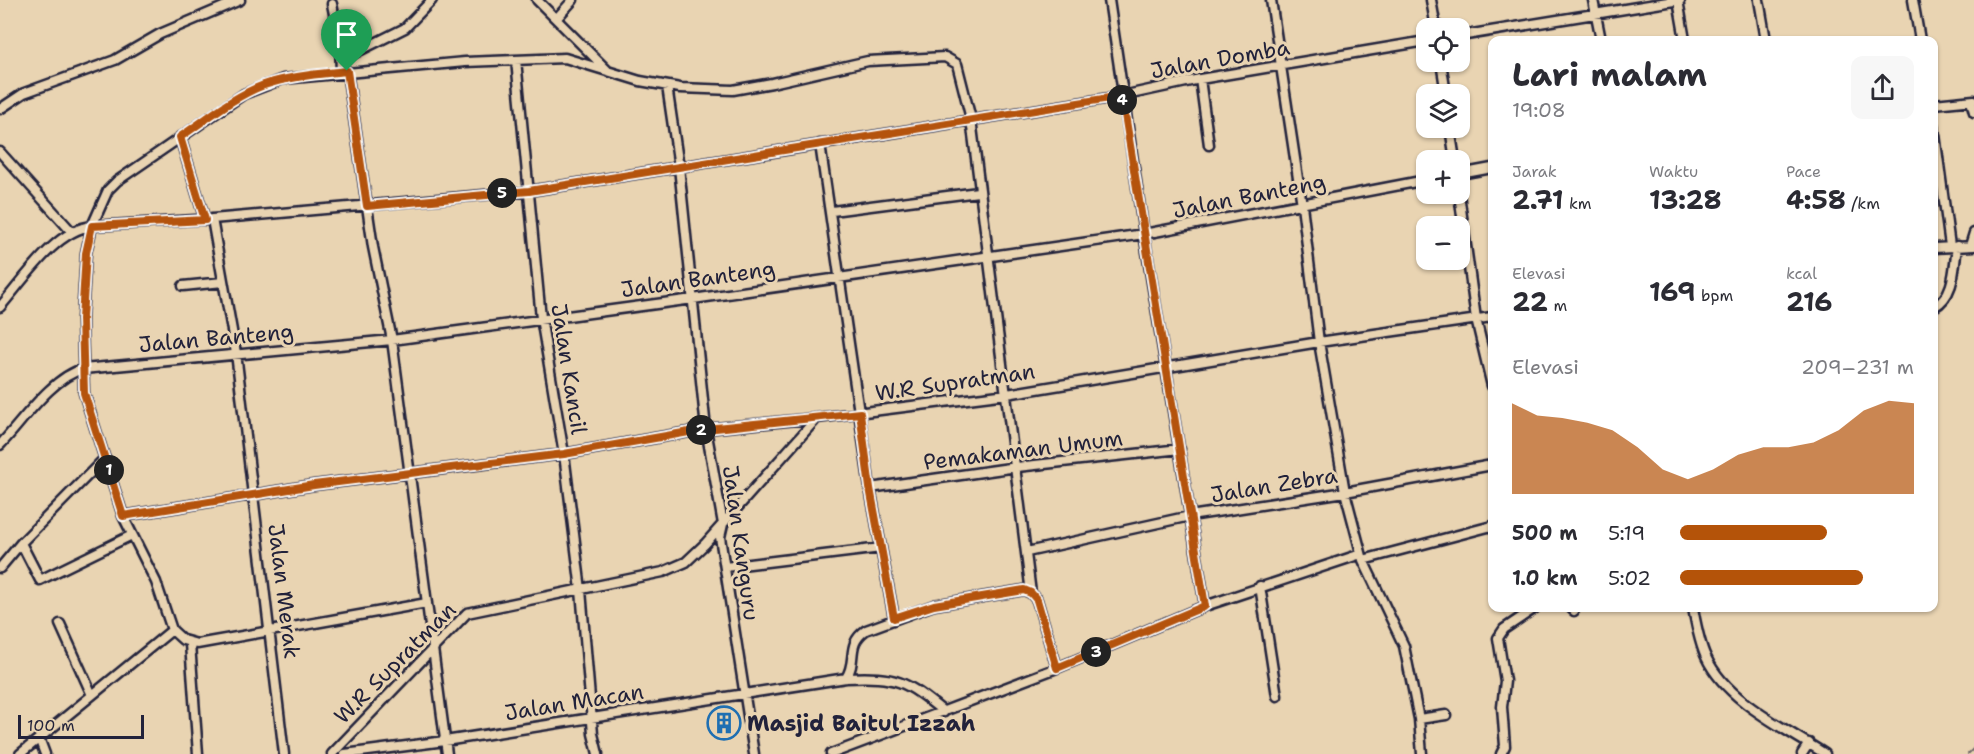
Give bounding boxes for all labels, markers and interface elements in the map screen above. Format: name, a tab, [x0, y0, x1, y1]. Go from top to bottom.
pin	[321, 9, 372, 71]
icon: arrive	[330, 18, 363, 51]
map controls	[1416, 18, 1470, 270]
button: locate	[1416, 18, 1470, 72]
street label: Jalan Domba	[1148, 32, 1292, 86]
text: Lari malam	[1512, 52, 1707, 97]
button: share	[1851, 56, 1914, 119]
button: layers	[1416, 84, 1470, 138]
pin: 4	[1107, 85, 1137, 115]
text: 4	[1116, 89, 1128, 110]
text: 19:08	[1512, 97, 1566, 123]
button: +	[1416, 150, 1470, 204]
text: Jarak	[1512, 161, 1557, 182]
text: Waktu	[1649, 161, 1698, 182]
text: Pace	[1786, 161, 1821, 182]
street label: Jalan Banteng	[1170, 167, 1328, 225]
pin: 5	[487, 178, 517, 208]
text: 5	[497, 182, 507, 203]
text: 2.71	[1512, 182, 1564, 217]
text: 13:28	[1649, 182, 1722, 217]
text: 4:58	[1786, 182, 1846, 217]
text: km	[1564, 193, 1592, 214]
text: /km	[1846, 193, 1880, 214]
button: −	[1416, 216, 1470, 270]
street label: Jalan Banteng	[619, 254, 777, 304]
text: Elevasi	[1512, 263, 1566, 284]
text: kcal	[1786, 263, 1817, 284]
text: 169	[1649, 274, 1696, 309]
text: 22	[1512, 284, 1548, 319]
text: 216	[1786, 284, 1832, 319]
text: bpm	[1696, 285, 1733, 306]
text: m	[1548, 295, 1567, 316]
street label: Jalan Kancil	[544, 302, 594, 437]
street label: Jalan Banteng	[137, 317, 295, 359]
text: Elevasi	[1512, 354, 1579, 380]
text: 209–231 m	[1801, 354, 1914, 380]
street label: W.R Supratman	[873, 356, 1037, 408]
pin: 2	[686, 415, 716, 445]
text: 2	[695, 419, 707, 440]
street label: Pemakaman Umum	[922, 423, 1124, 477]
pin: 1	[94, 455, 124, 485]
text: 1	[105, 459, 113, 480]
street label: Jalan Zebra	[1209, 461, 1340, 509]
street label: Jalan Kanguru	[716, 463, 766, 623]
text: 500 m	[1512, 520, 1578, 546]
text: 5:19	[1608, 520, 1645, 546]
street label: Jalan Merak	[261, 522, 307, 660]
text: 1.0 km	[1512, 565, 1577, 591]
text: 5:02	[1608, 565, 1651, 591]
street label: W.R Supratman	[328, 596, 462, 730]
pin: 3	[1081, 637, 1111, 667]
text: 3	[1090, 641, 1102, 662]
street label: Jalan Macan	[502, 677, 646, 727]
building icon: Masjid Baitul Izzah	[706, 705, 742, 741]
place label: Masjid Baitul Izzah	[747, 709, 976, 738]
scale bar	[18, 712, 144, 740]
text: 100 m	[27, 715, 75, 736]

